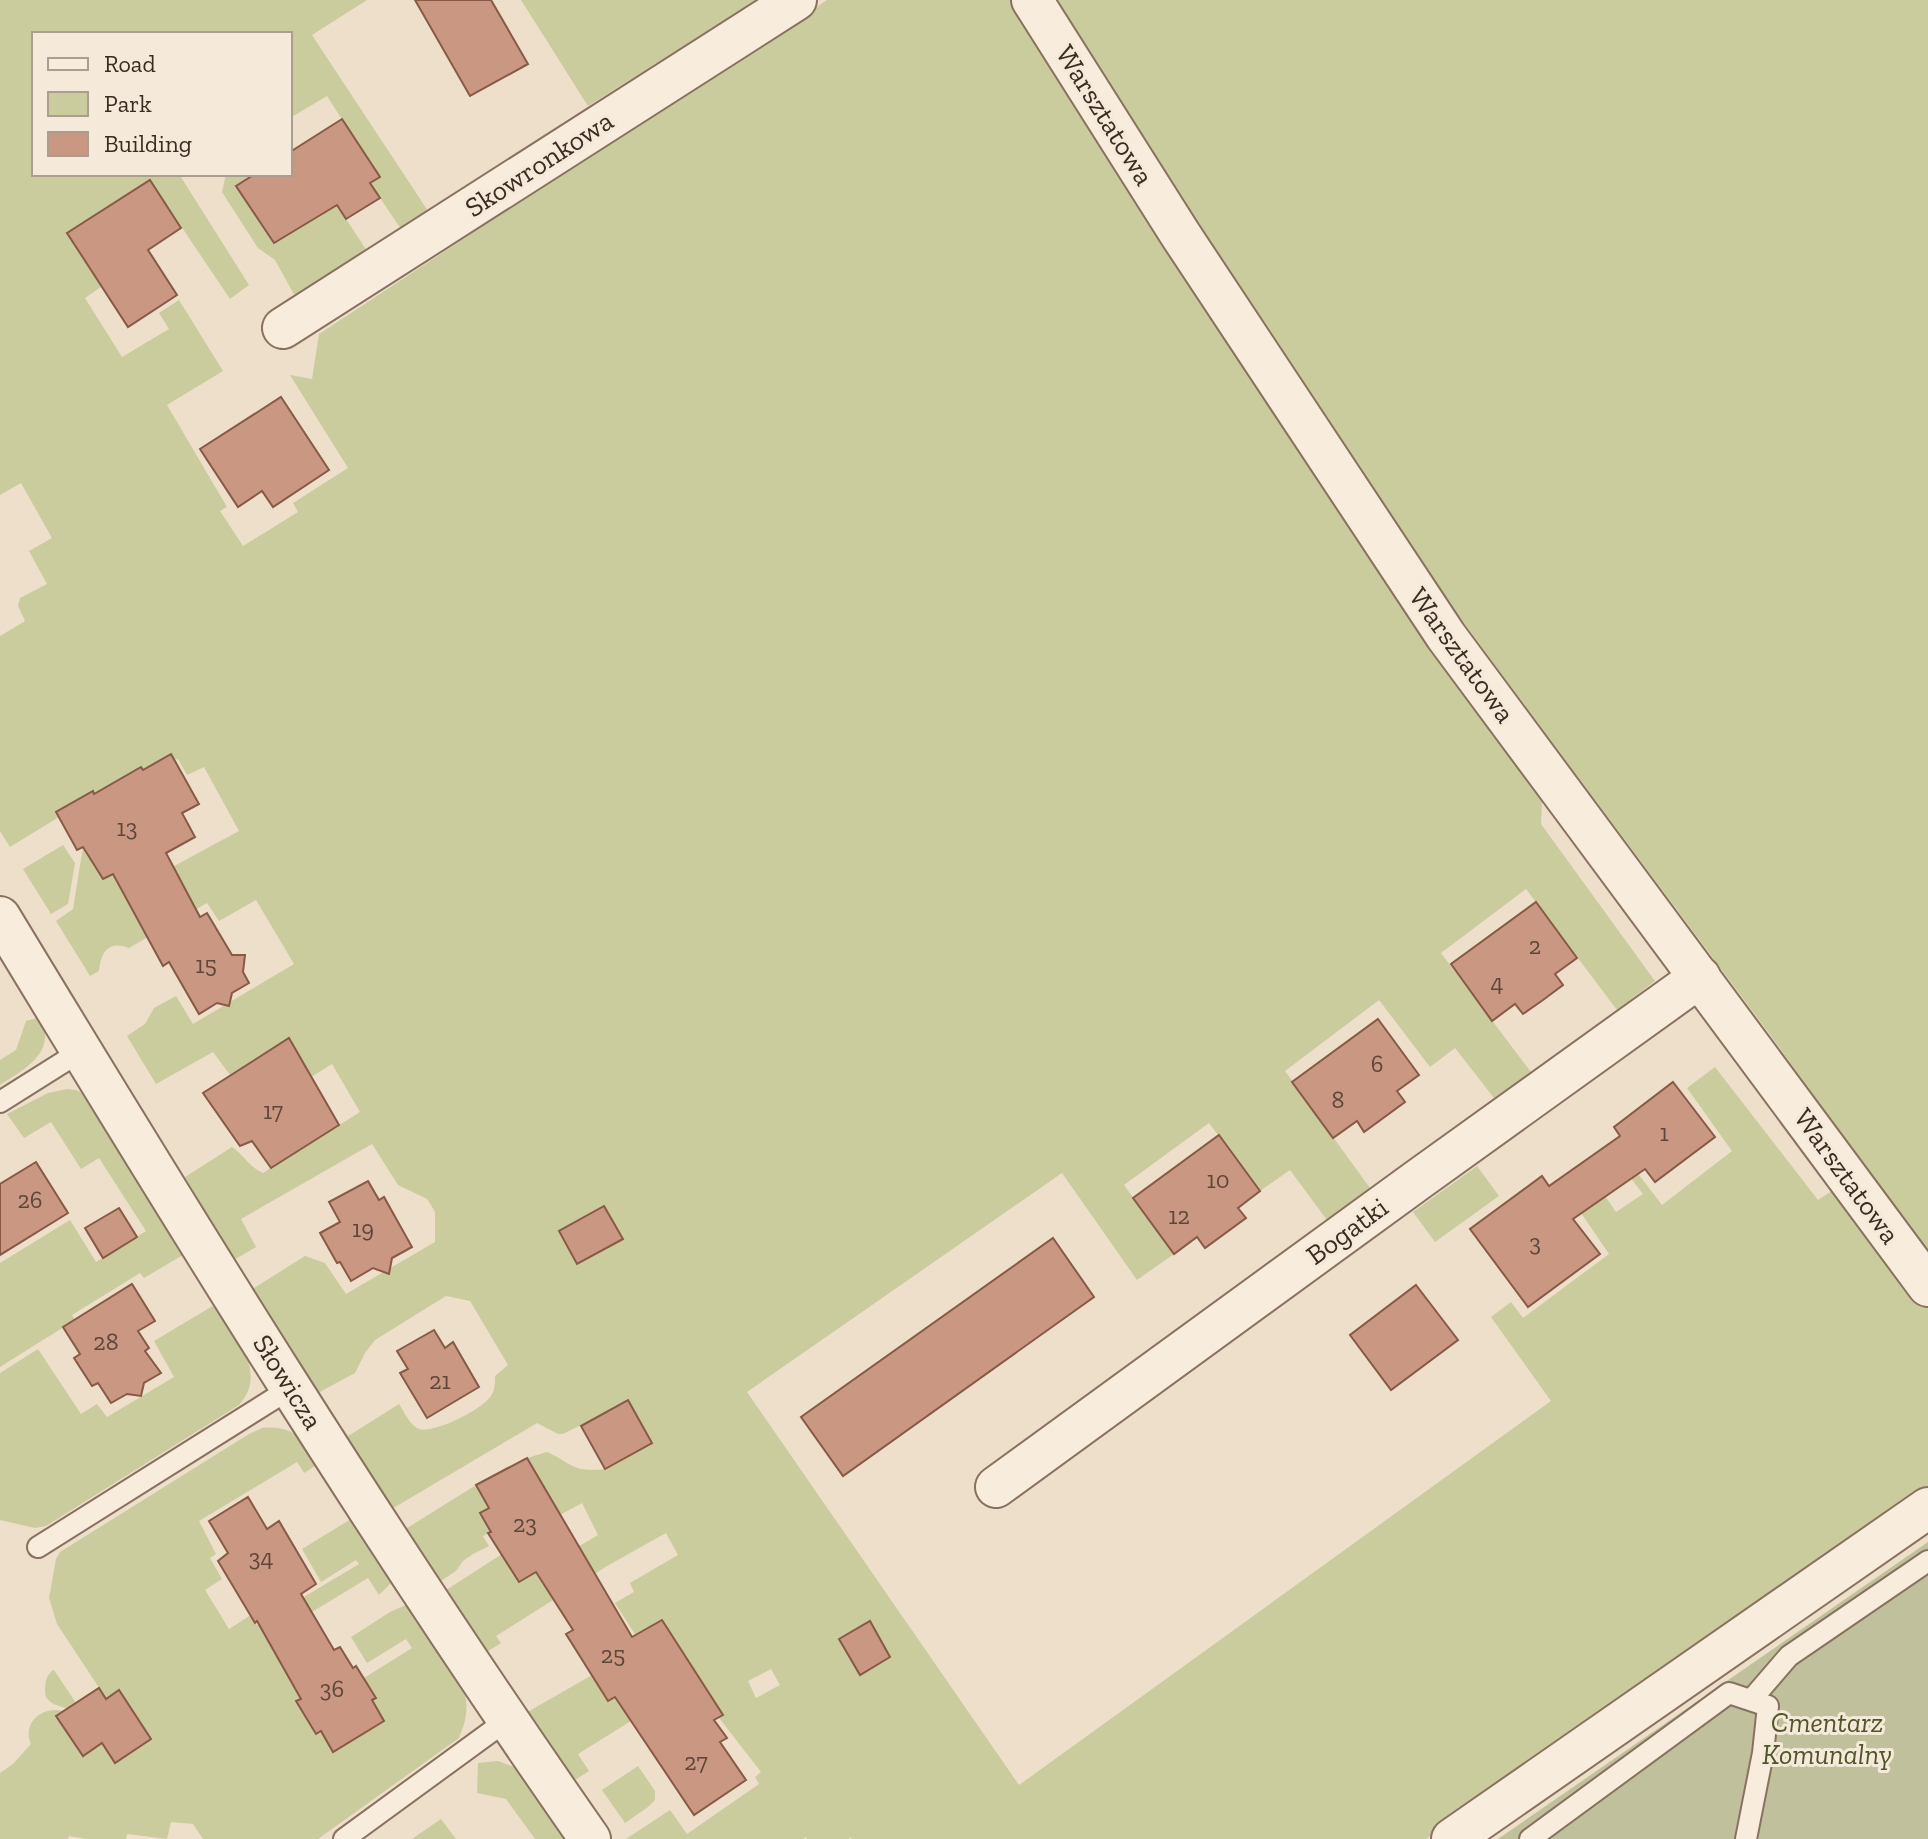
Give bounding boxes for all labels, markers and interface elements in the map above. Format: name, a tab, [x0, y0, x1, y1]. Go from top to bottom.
legend	[32, 32, 292, 176]
street label: Warsztatowa	[1049, 39, 1161, 191]
text: Road	[104, 49, 156, 78]
text: Park	[104, 89, 152, 118]
street label: Skowronkowa	[459, 104, 620, 224]
text: Building	[104, 129, 192, 158]
street label: Warsztatowa	[1402, 581, 1522, 729]
house number: 13	[117, 813, 137, 842]
house number: 2	[1529, 931, 1541, 960]
house number: 15	[195, 950, 217, 979]
house number: 4	[1491, 968, 1504, 997]
house number: 6	[1371, 1049, 1383, 1078]
house number: 8	[1332, 1085, 1344, 1114]
house number: 17	[263, 1096, 283, 1125]
street label: Warsztatowa	[1787, 1102, 1907, 1250]
house number: 1	[1659, 1118, 1669, 1147]
house number: 10	[1206, 1165, 1230, 1194]
house number: 26	[17, 1185, 43, 1214]
street label: Bogatki	[1300, 1190, 1394, 1272]
house number: 12	[1168, 1201, 1190, 1230]
house number: 19	[352, 1214, 374, 1243]
house number: 3	[1529, 1228, 1541, 1257]
house number: 28	[93, 1327, 119, 1356]
street label: Słowicza	[246, 1329, 330, 1436]
house number: 21	[429, 1366, 451, 1395]
house number: 23	[513, 1509, 537, 1538]
house number: 34	[249, 1543, 273, 1572]
house number: 25	[601, 1640, 625, 1669]
house number: 36	[320, 1674, 344, 1703]
park label: Cmentarz Komunalny	[1762, 1706, 1892, 1771]
house number: 27	[684, 1747, 708, 1776]

